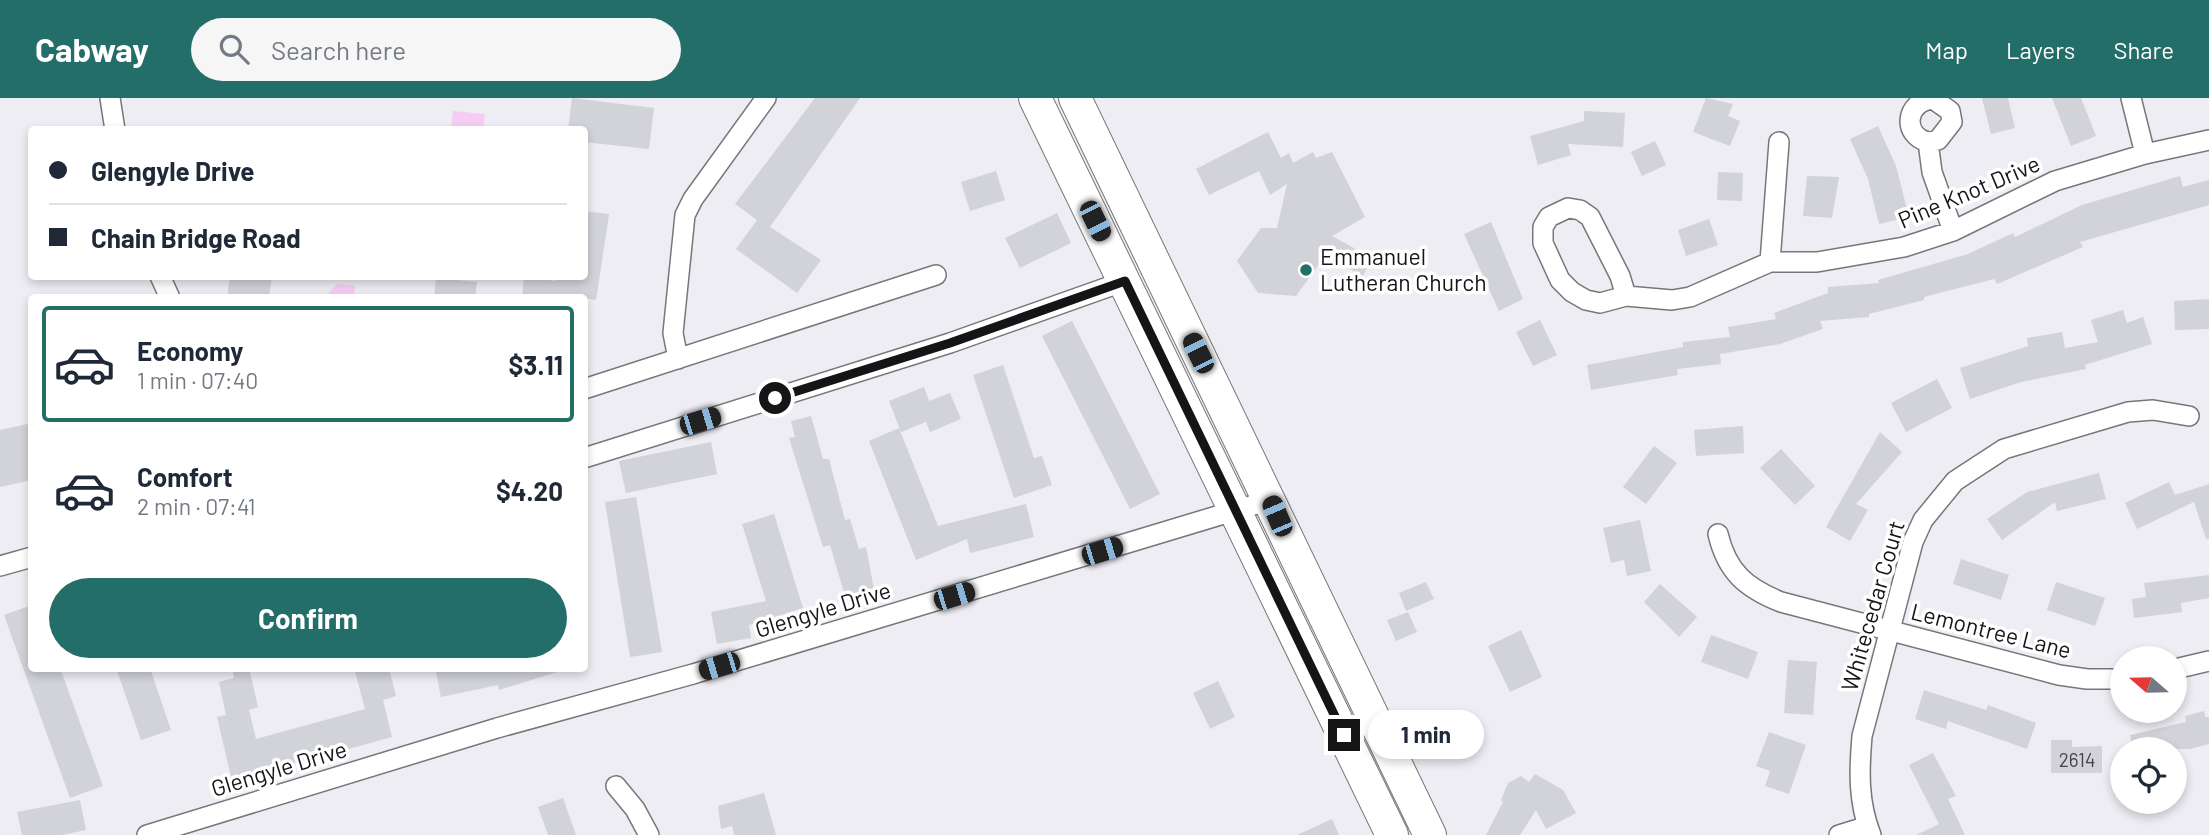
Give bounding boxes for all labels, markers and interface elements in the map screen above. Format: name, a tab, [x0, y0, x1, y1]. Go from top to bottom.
search box	[191, 18, 681, 81]
text: Cabway	[35, 29, 149, 69]
icon: search	[215, 30, 253, 68]
text: Search here	[271, 34, 406, 65]
text: Map	[1925, 35, 1968, 64]
text: Layers	[2006, 35, 2075, 64]
text: Share	[2113, 35, 2174, 64]
street label: Pine Knot Drive	[1893, 149, 2044, 234]
text: Glengyle Drive	[91, 155, 255, 186]
car	[1077, 198, 1114, 244]
text: Chain Bridge Road	[91, 222, 301, 253]
place label: Emmanuel Lutheran Church	[1320, 242, 1487, 296]
marker: Emmanuel Lutheran Church	[1298, 262, 1314, 278]
car	[1180, 330, 1217, 376]
icon: car	[53, 333, 116, 396]
text: Economy	[137, 335, 243, 366]
text: $3.11	[508, 349, 563, 380]
text: 1 min · 07:40	[137, 366, 258, 394]
route start	[759, 382, 791, 414]
car	[677, 405, 724, 437]
icon: car	[53, 459, 116, 522]
text: Comfort	[137, 461, 233, 492]
text: $4.20	[496, 475, 563, 506]
text: 2 min · 07:41	[137, 492, 256, 520]
car	[1260, 493, 1295, 539]
street label: Whitecedar Court	[1834, 517, 1910, 694]
car	[1079, 535, 1126, 567]
street label: Glengyle Drive	[751, 575, 894, 643]
button: Confirm	[49, 578, 567, 658]
car	[931, 580, 978, 612]
street label: Lemontree Lane	[1908, 597, 2074, 663]
north arrow	[2110, 646, 2188, 723]
map controls	[2110, 646, 2187, 814]
car	[696, 650, 743, 682]
callout: 1 min	[1368, 710, 1484, 760]
route end	[1328, 719, 1360, 751]
text: 1 min	[1401, 720, 1451, 748]
street label: Glengyle Drive	[207, 734, 350, 802]
button: locate	[2110, 737, 2187, 814]
house number: 2614	[2059, 748, 2095, 771]

